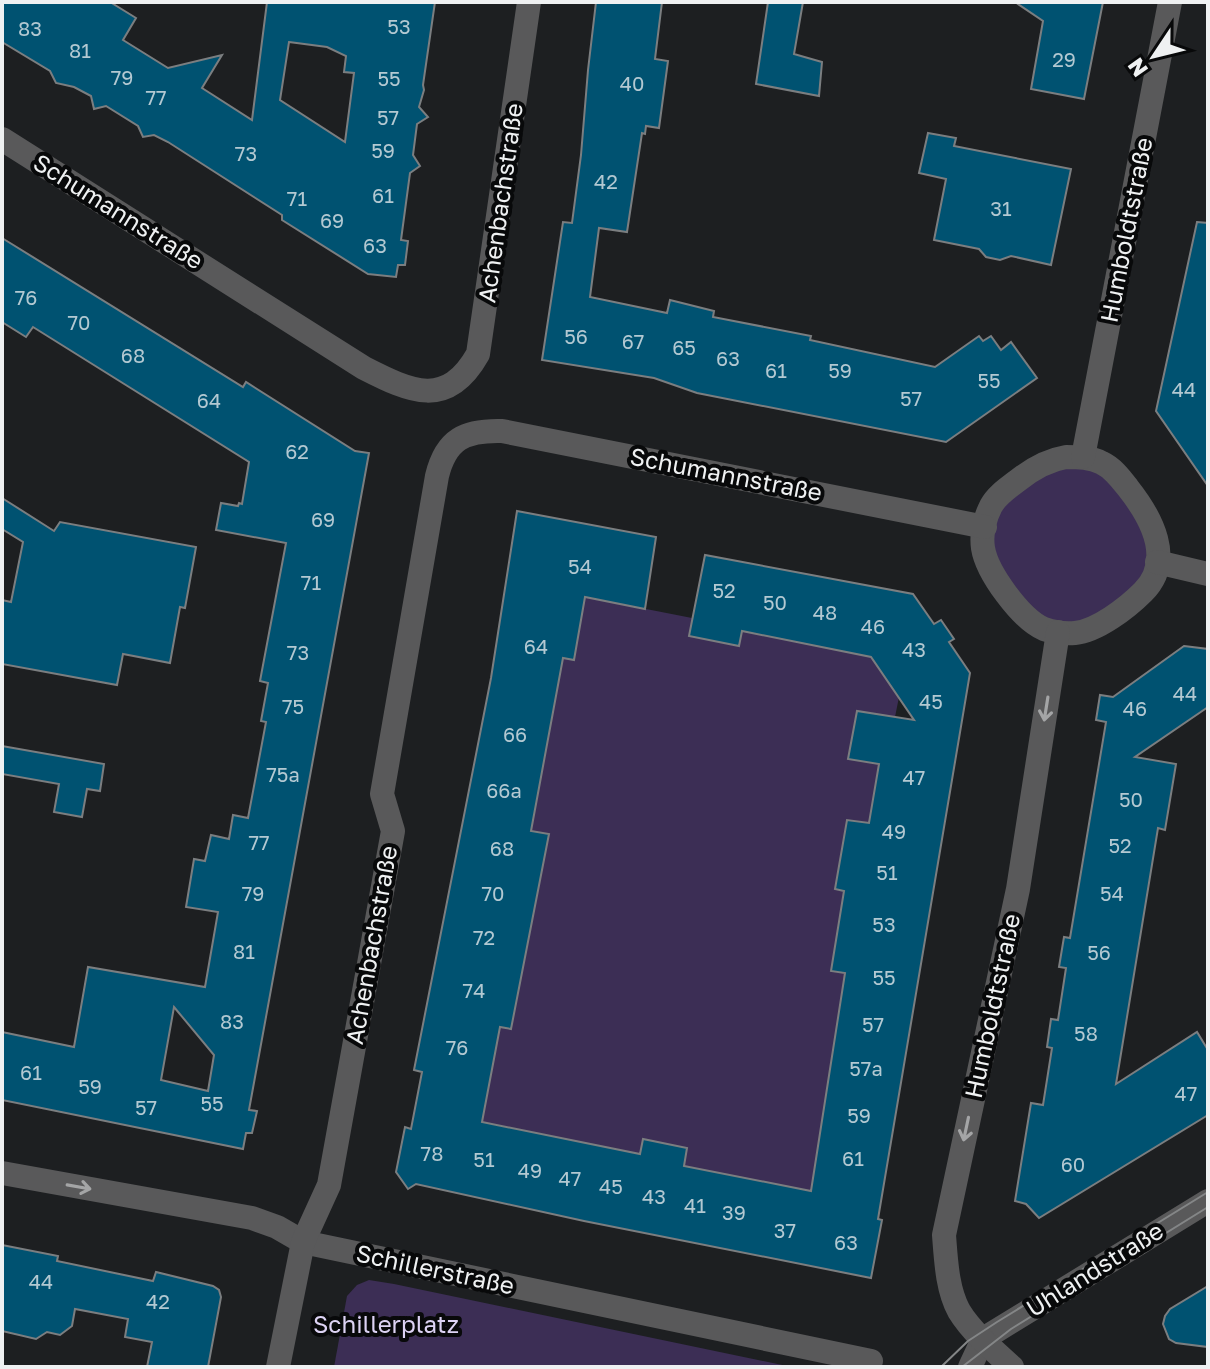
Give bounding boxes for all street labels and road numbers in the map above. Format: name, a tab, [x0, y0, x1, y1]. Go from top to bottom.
street label: Achenbachstraße	[471, 101, 528, 305]
street label: Humboldtstraße	[1093, 135, 1158, 325]
street label: Schumannstraße	[28, 147, 209, 275]
street label: Schumannstraße	[628, 441, 825, 506]
street label: Achenbachstraße	[339, 843, 402, 1046]
street label: Humboldtstraße	[958, 911, 1025, 1101]
street label: Uhlandstraße	[1020, 1215, 1168, 1322]
street label: Schillerstraße	[354, 1238, 517, 1299]

